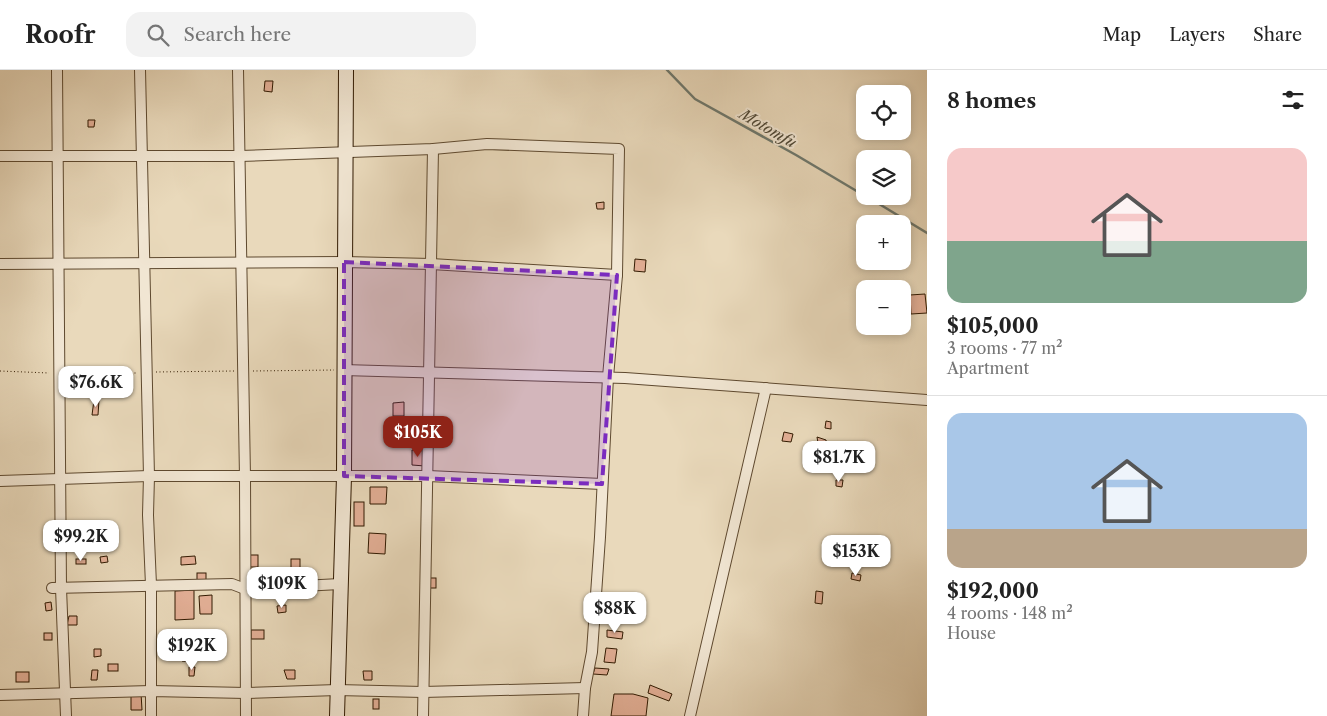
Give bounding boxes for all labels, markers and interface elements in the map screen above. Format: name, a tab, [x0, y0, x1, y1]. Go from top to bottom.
search box	[126, 12, 476, 57]
text: Roofr	[25, 20, 96, 49]
icon: search	[144, 21, 172, 49]
text: Search here	[184, 23, 291, 46]
text: Map	[1103, 24, 1141, 46]
text: Layers	[1169, 24, 1225, 46]
text: Share	[1253, 24, 1302, 46]
map controls	[856, 85, 911, 335]
button: locate	[856, 85, 911, 140]
icon: filters	[1279, 86, 1307, 114]
text: 8 homes	[947, 88, 1036, 113]
water label: Motomfu	[735, 103, 800, 152]
button: layers	[856, 150, 911, 205]
icon: home	[1082, 180, 1172, 270]
button: +	[856, 215, 911, 270]
button: −	[856, 280, 911, 335]
text: $105,000	[947, 313, 1039, 338]
text: 3 rooms · 77 m²	[947, 338, 1063, 358]
text: Apartment	[947, 358, 1029, 378]
pin: $76.6K	[55, 366, 137, 408]
text: $76.6K	[69, 372, 123, 392]
pin: $105K	[383, 416, 453, 458]
text: $105K	[394, 422, 442, 442]
pin: $81.7K	[798, 440, 880, 483]
icon: home	[1082, 446, 1172, 536]
text: $81.7K	[813, 447, 865, 467]
pin: $99.2K	[40, 520, 122, 562]
text: $99.2K	[54, 526, 108, 546]
pin: $153K	[821, 534, 891, 577]
text: $153K	[833, 541, 879, 561]
pin: $109K	[247, 566, 317, 609]
text: $109K	[258, 573, 306, 593]
text: $192,000	[947, 578, 1039, 603]
pin: $88K	[585, 592, 645, 634]
text: $88K	[594, 598, 636, 618]
text: 4 rooms · 148 m²	[947, 603, 1073, 623]
text: House	[947, 623, 996, 643]
pin: $192K	[157, 628, 227, 671]
text: $192K	[168, 635, 216, 655]

